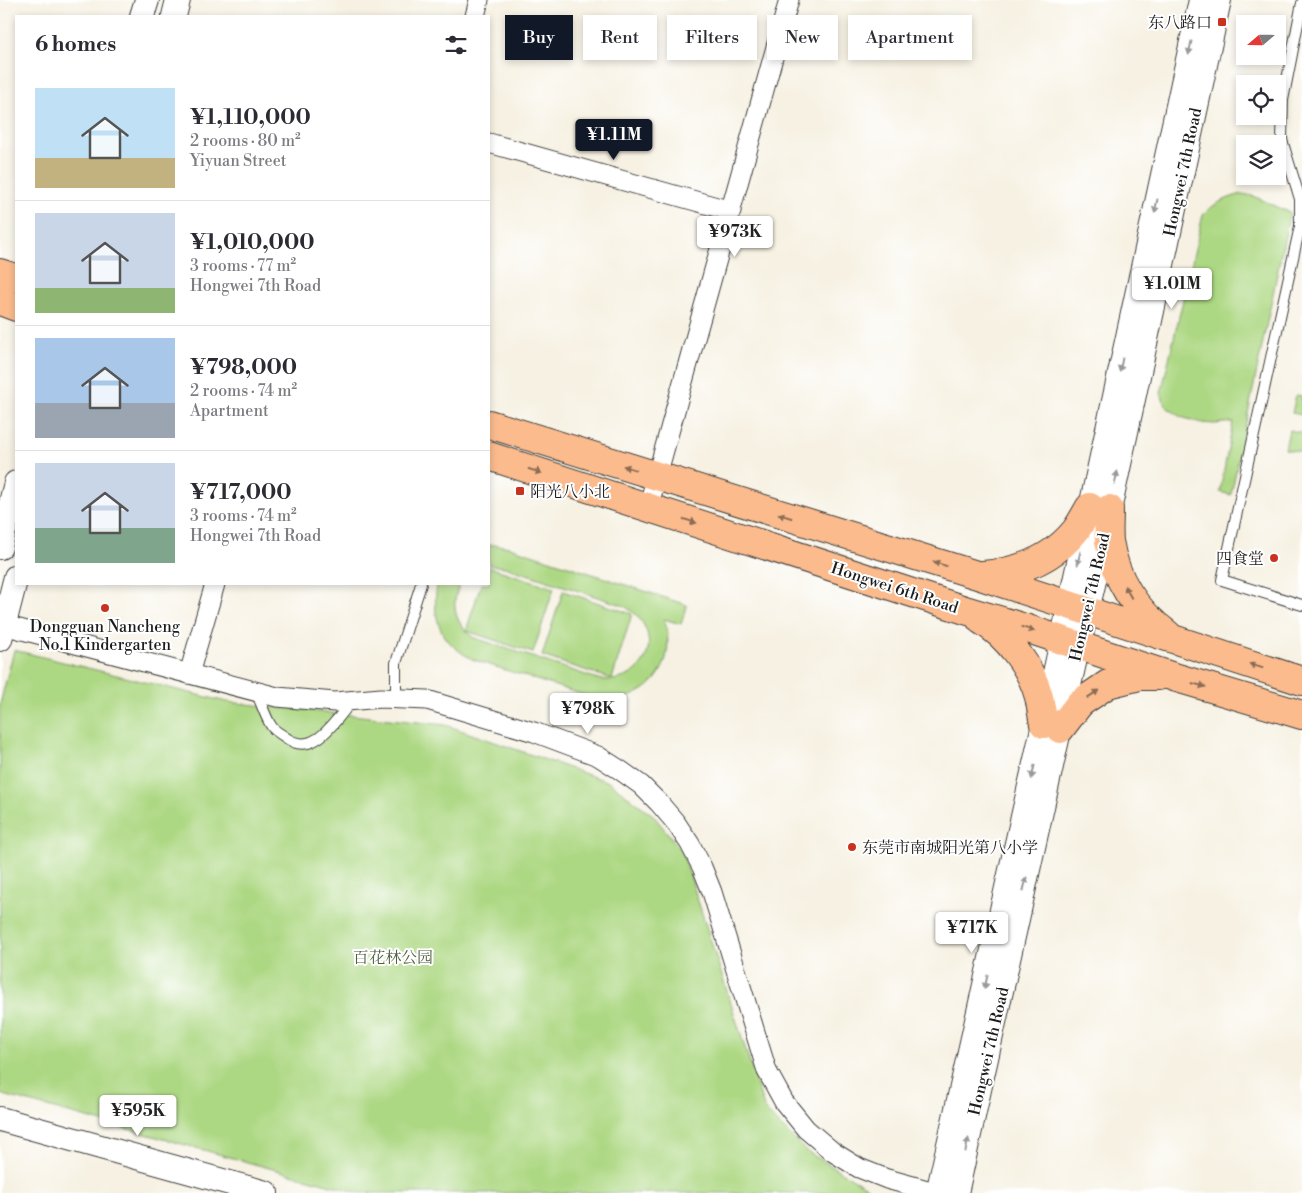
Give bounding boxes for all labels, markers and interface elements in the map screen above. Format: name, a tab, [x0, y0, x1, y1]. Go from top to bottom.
place label: 东八路口	[1148, 13, 1212, 33]
chip: Buy	[505, 15, 573, 60]
chip: Rent	[583, 15, 657, 60]
chip: Filters	[667, 15, 757, 60]
chip: New	[767, 15, 838, 60]
chip: Apartment	[848, 15, 972, 60]
north arrow	[1236, 15, 1286, 65]
map controls	[1236, 15, 1286, 185]
marker: 东八路口	[1216, 16, 1228, 28]
icon: filters	[442, 31, 470, 59]
text: 6 homes	[35, 32, 116, 58]
one-way arrow	[1186, 40, 1194, 56]
button: locate	[1236, 75, 1286, 125]
text: ¥1,110,000	[190, 105, 311, 131]
street label: Hongwei 7th Road	[1160, 106, 1206, 238]
icon: home	[75, 108, 135, 168]
pin: ¥1.11M	[573, 119, 655, 161]
text: ¥1.11M	[586, 125, 642, 145]
text: 2 rooms · 80 m²	[190, 131, 301, 151]
button: layers	[1236, 135, 1286, 185]
text: Yiyuan Street	[190, 151, 286, 171]
one-way arrow	[1152, 199, 1160, 214]
pin: ¥973K	[700, 216, 770, 258]
text: ¥973K	[708, 222, 762, 242]
text: ¥1,010,000	[190, 230, 314, 256]
icon: home	[75, 233, 135, 293]
text: 3 rooms · 77 m²	[190, 256, 296, 276]
pin: ¥1.01M	[1131, 268, 1213, 310]
text: ¥1.01M	[1143, 274, 1201, 294]
text: Hongwei 7th Road	[190, 276, 321, 296]
text: ¥798,000	[190, 355, 297, 381]
icon: home	[75, 358, 135, 418]
one-way arrow	[1117, 358, 1125, 373]
text: 2 rooms · 74 m²	[190, 381, 297, 401]
text: Apartment	[190, 401, 269, 421]
one-way arrow	[622, 463, 637, 471]
one-way arrow	[528, 468, 543, 476]
one-way arrow	[1112, 470, 1120, 486]
text: ¥717,000	[190, 480, 292, 506]
place label: 阳光八小北	[530, 482, 610, 502]
icon: home	[75, 483, 135, 543]
marker: 阳光八小北	[514, 485, 526, 497]
text: 3 rooms · 74 m²	[190, 506, 297, 526]
one-way arrow	[777, 511, 792, 519]
one-way arrow	[682, 518, 697, 526]
text: Hongwei 7th Road	[190, 526, 321, 546]
street label: Hongwei 7th Road	[1065, 531, 1114, 663]
place label: 四食堂	[1216, 549, 1264, 569]
one-way arrow	[1075, 551, 1083, 566]
marker: 四食堂	[1268, 552, 1280, 564]
street label: Hongwei 6th Road	[828, 558, 961, 618]
one-way arrow	[933, 559, 948, 567]
one-way arrow	[1124, 585, 1132, 600]
marker: Dongguan Nancheng No.1 Kindergarten	[99, 602, 111, 614]
place label: Dongguan Nancheng No.1 Kindergarten	[30, 617, 181, 655]
one-way arrow	[1021, 626, 1036, 633]
one-way arrow	[1248, 661, 1263, 669]
one-way arrow	[1192, 681, 1207, 689]
one-way arrow	[1086, 690, 1100, 699]
pin: ¥798K	[553, 692, 623, 735]
text: ¥798K	[561, 699, 615, 719]
one-way arrow	[1029, 764, 1037, 779]
place label: 东莞市南城阳光第八小学	[862, 838, 1038, 858]
marker: 东莞市南城阳光第八小学	[846, 841, 858, 853]
one-way arrow	[1021, 877, 1029, 892]
pin: ¥717K	[937, 912, 1007, 954]
text: ¥717K	[946, 918, 998, 938]
park label: 百花林公园	[353, 948, 433, 968]
one-way arrow	[982, 974, 990, 989]
street label: Hongwei 7th Road	[964, 985, 1013, 1117]
pin: ¥595K	[103, 1094, 173, 1137]
text: ¥595K	[110, 1101, 166, 1121]
one-way arrow	[963, 1138, 971, 1153]

